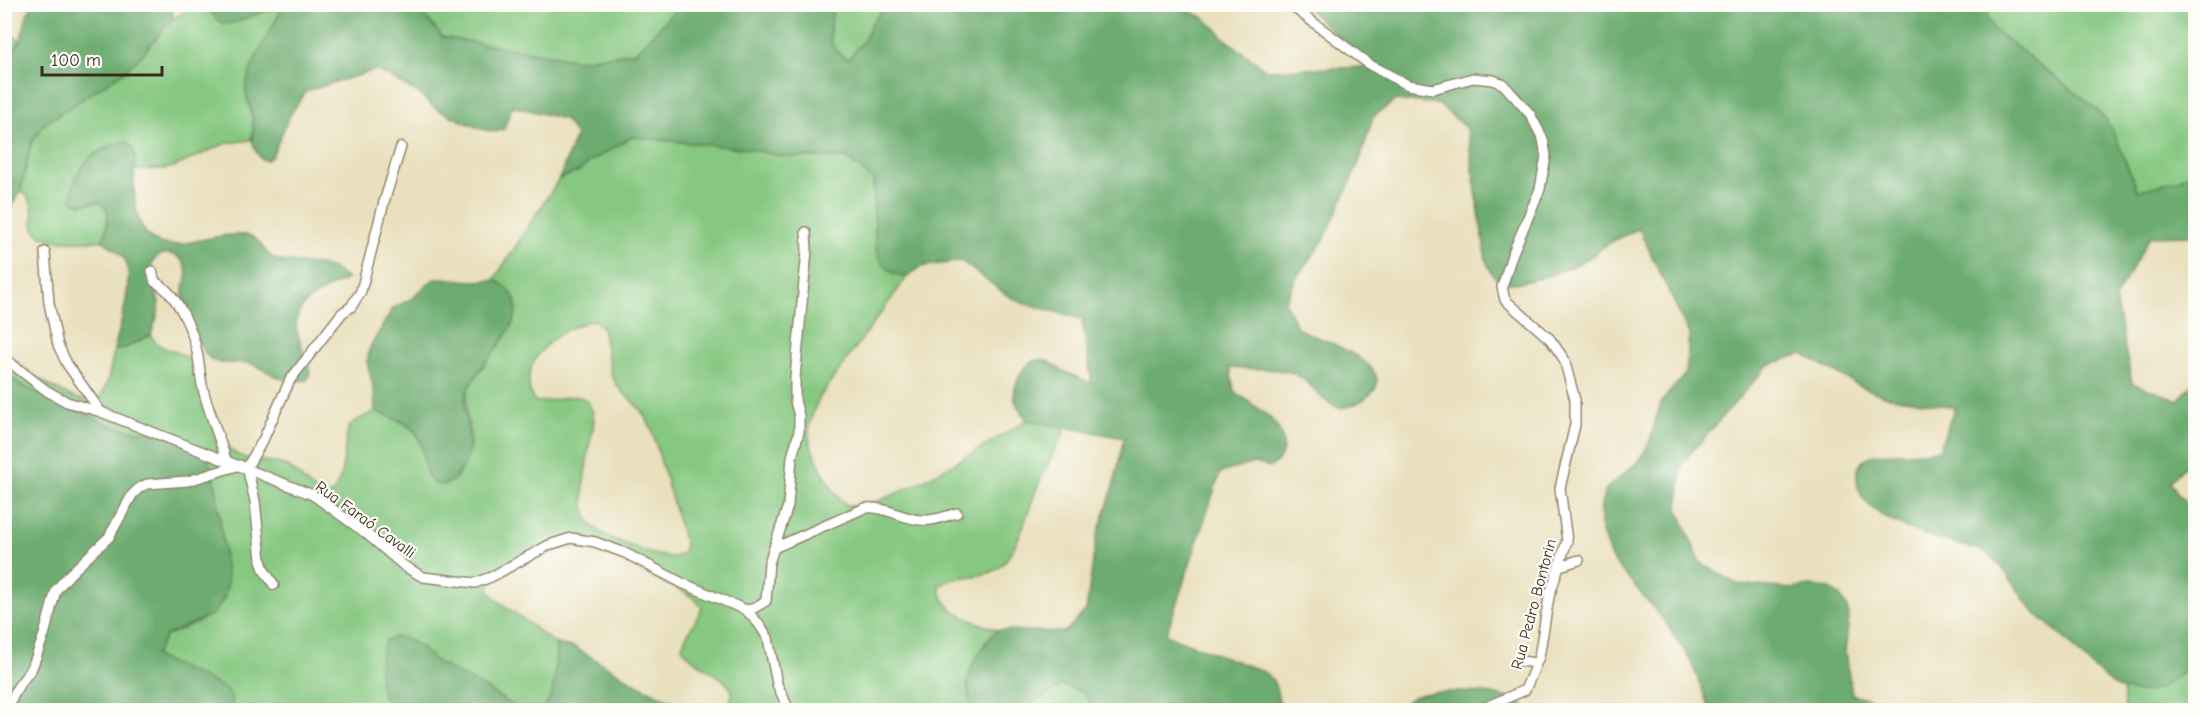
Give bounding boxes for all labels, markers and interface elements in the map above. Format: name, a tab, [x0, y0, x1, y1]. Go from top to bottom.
scale bar	[42, 39, 162, 77]
text: 100 m	[51, 50, 101, 71]
street label: Rua Faraó Cavalli	[312, 477, 419, 562]
street label: Rua Pedro Bontorin	[1508, 537, 1560, 672]

